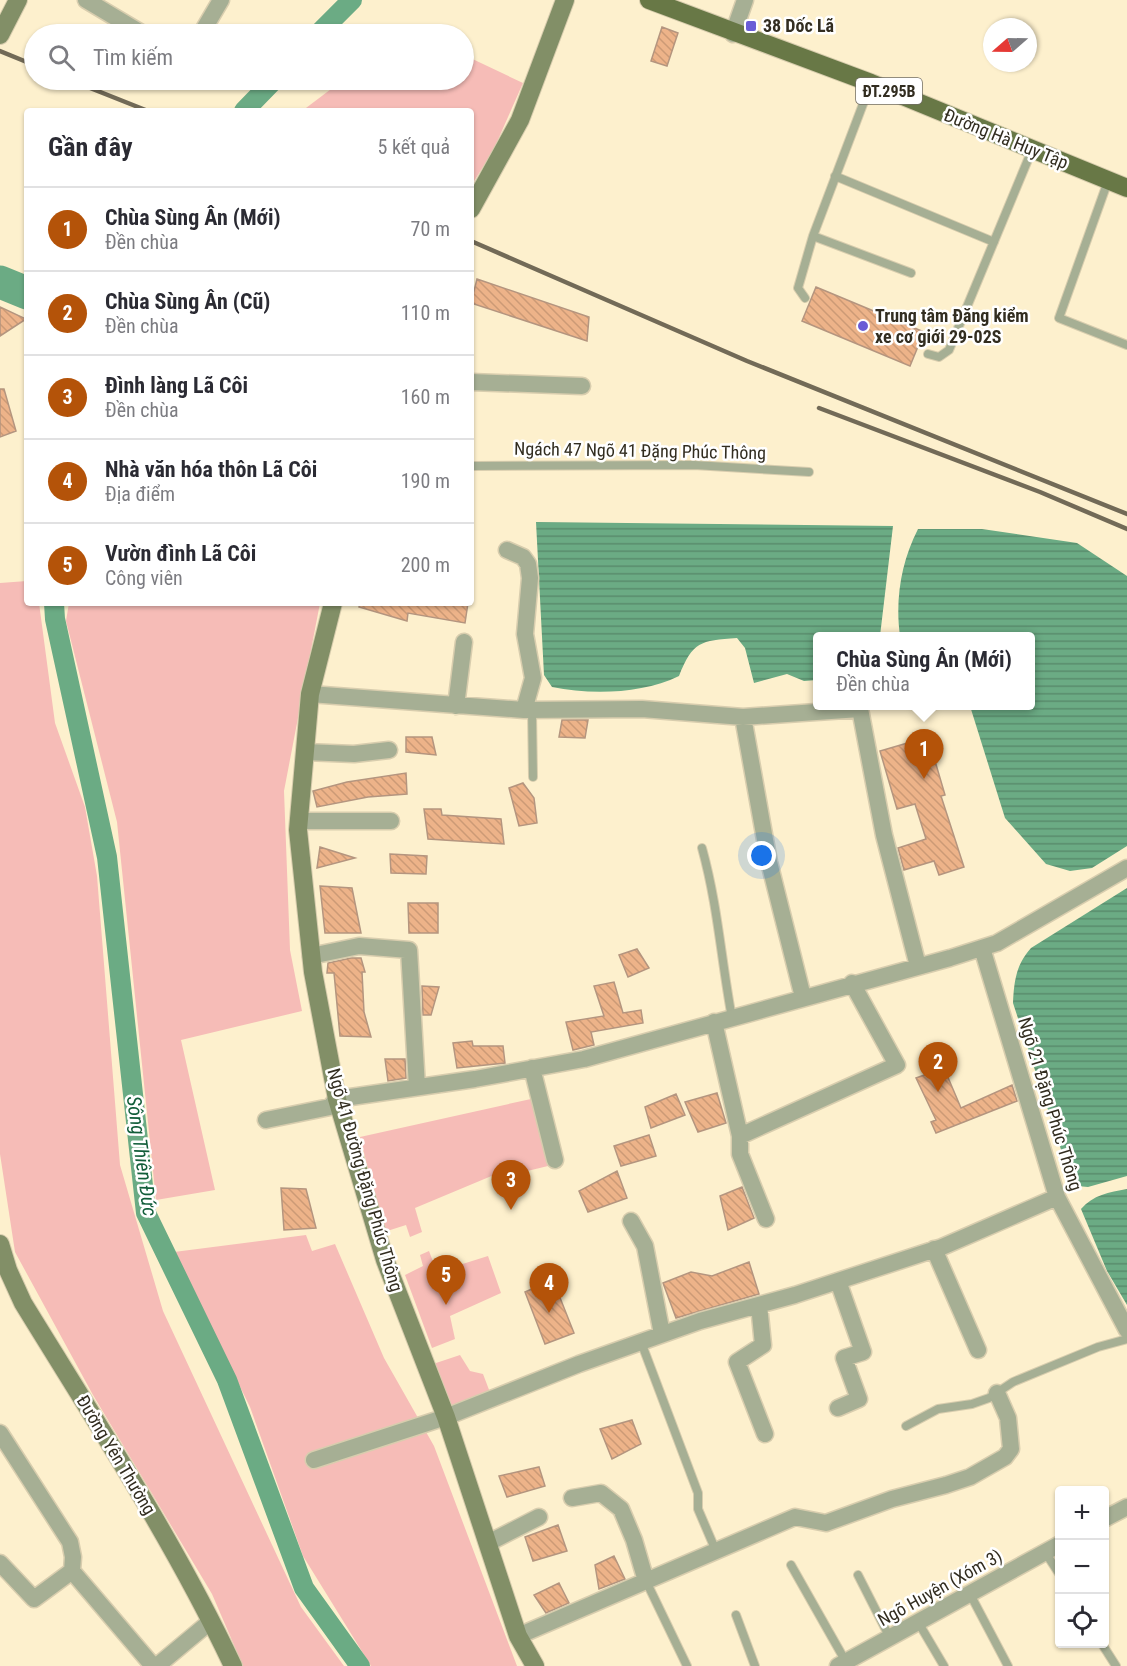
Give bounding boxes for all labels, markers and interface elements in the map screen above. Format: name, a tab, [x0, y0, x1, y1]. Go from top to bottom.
place label: 38 Dốc Lã	[763, 15, 834, 36]
north arrow	[983, 18, 1037, 72]
marker: 38 Dốc Lã	[744, 19, 758, 33]
search box	[24, 24, 474, 90]
icon: search	[45, 41, 78, 74]
text: Tìm kiếm	[93, 45, 173, 70]
road number: ĐT.295B	[856, 78, 922, 104]
street label: Đường Hà Huy Tập	[941, 104, 1071, 173]
text: Gần đây	[48, 132, 133, 162]
text: 5 kết quả	[378, 135, 450, 159]
text: Chùa Sùng Ân (Mới)	[105, 205, 281, 230]
text: 1	[62, 217, 73, 241]
text: 70 m	[411, 217, 450, 241]
text: Đền chùa	[105, 230, 179, 254]
text: Chùa Sùng Ân (Cũ)	[105, 289, 270, 314]
text: 2	[62, 301, 73, 325]
text: 110 m	[401, 301, 450, 325]
place label: Trung tâm Đăng kiểm xe cơ giới 29-02S	[875, 305, 1029, 347]
text: Đền chùa	[105, 314, 179, 338]
marker: Trung tâm Đăng kiểm xe cơ giới 29-02S	[856, 319, 870, 333]
text: Đình làng Lã Côi	[105, 373, 248, 398]
text: 3	[62, 385, 73, 409]
text: 160 m	[401, 385, 450, 409]
text: Đền chùa	[105, 398, 179, 422]
street label: Ngách 47 Ngõ 41 Đặng Phúc Thông	[514, 438, 766, 463]
text: Nhà văn hóa thôn Lã Côi	[105, 457, 317, 482]
text: 4	[62, 469, 73, 493]
text: 190 m	[401, 469, 450, 493]
text: Địa điểm	[105, 482, 175, 506]
text: Vườn đình Lã Côi	[105, 541, 256, 566]
text: 5	[62, 553, 73, 577]
text: 200 m	[401, 553, 450, 577]
text: Công viên	[105, 566, 183, 590]
popup	[813, 632, 1035, 710]
text: Chùa Sùng Ân (Mới)	[836, 647, 1012, 672]
text: Đền chùa	[836, 672, 910, 696]
pin: 1	[904, 730, 944, 779]
your location	[747, 841, 776, 870]
street label: Ngõ 21 Đặng Phúc Thông	[1014, 1015, 1087, 1193]
pin: 2	[918, 1042, 958, 1092]
street label: Ngõ 41 Đường Đặng Phúc Thông	[323, 1066, 407, 1294]
water label: Sông Thiên Đức	[122, 1094, 162, 1218]
pin: 3	[492, 1160, 530, 1210]
pin: 5	[426, 1256, 466, 1305]
pin: 4	[530, 1264, 568, 1313]
street label: Đường Yên Thường	[72, 1391, 160, 1518]
map controls	[1055, 1486, 1109, 1648]
button: +	[1055, 1486, 1109, 1540]
button: −	[1055, 1540, 1109, 1594]
street label: Ngõ Huyện (Xóm 3)	[874, 1545, 1006, 1631]
button: locate	[1055, 1594, 1109, 1648]

